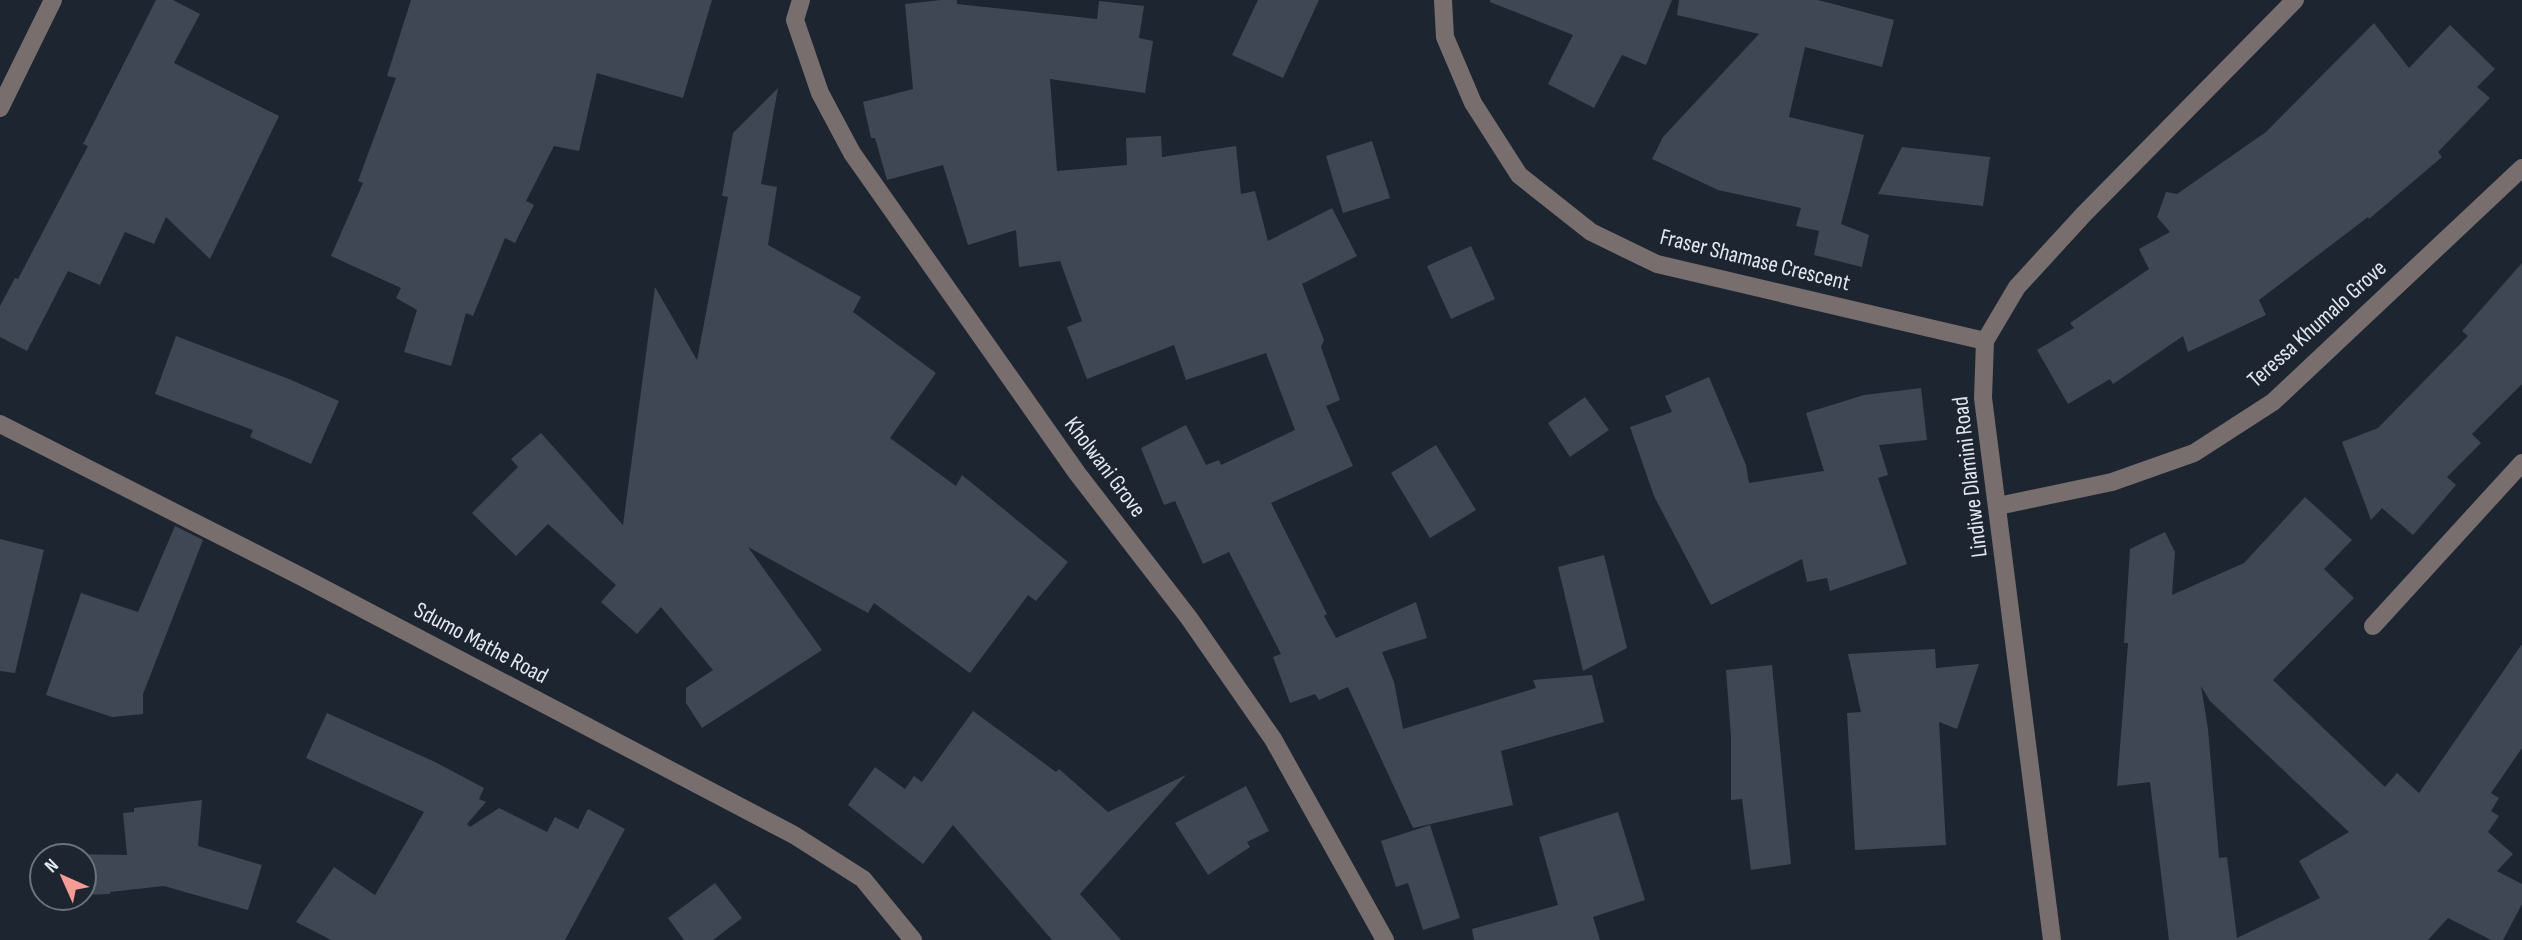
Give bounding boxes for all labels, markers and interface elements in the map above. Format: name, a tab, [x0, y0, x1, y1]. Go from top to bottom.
street label: Fraser Shamase Crescent	[1657, 223, 1853, 297]
street label: Teressa Khumalo Grove	[2242, 254, 2392, 394]
street label: Lindiwe Dlamini Road	[1946, 395, 1994, 559]
street label: Kholwani Grove	[1058, 411, 1152, 523]
street label: Sdumo Mathe Road	[409, 596, 553, 690]
north arrow	[28, 842, 98, 912]
text: N	[40, 854, 64, 878]

